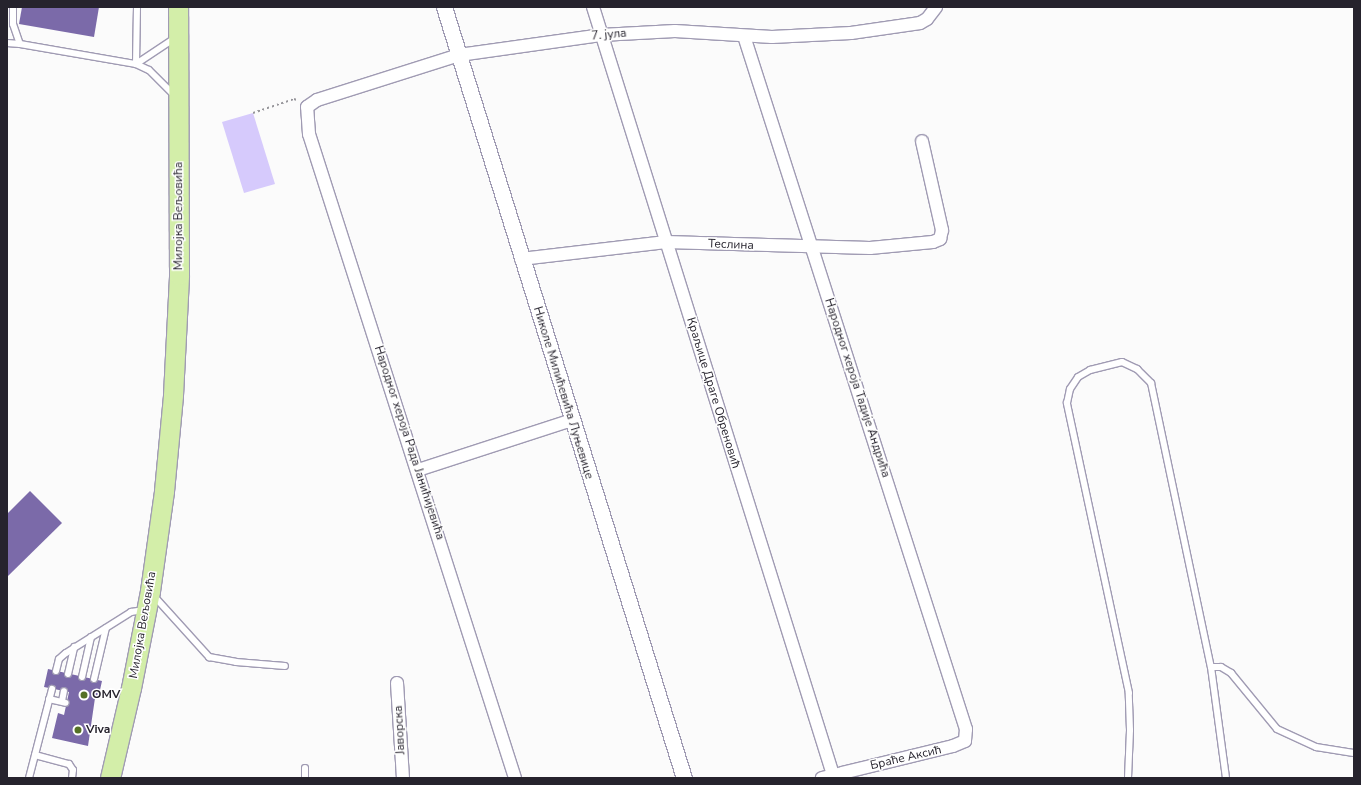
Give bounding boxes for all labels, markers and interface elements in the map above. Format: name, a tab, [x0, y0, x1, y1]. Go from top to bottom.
street label: 7. јула	[591, 26, 627, 44]
street label: Милојка Вељовића	[172, 162, 186, 270]
street label: Теслина	[708, 237, 754, 253]
street label: Народног хероја Тадије Андрића	[821, 296, 893, 480]
street label: Николе Милићевића Луњевице	[530, 305, 596, 481]
street label: Краљице Драге Обреновић	[683, 316, 743, 470]
street label: Народног хероја Рада Јанићијевића	[371, 344, 447, 542]
street label: Милојка Вељовића	[126, 570, 160, 680]
place label: OMV	[92, 688, 120, 702]
marker: OMV	[79, 690, 89, 700]
street label: Јаворска	[392, 705, 408, 755]
place label: Viva	[86, 723, 110, 737]
marker: Viva	[73, 725, 83, 735]
street label: Браће Аксић	[869, 743, 943, 773]

